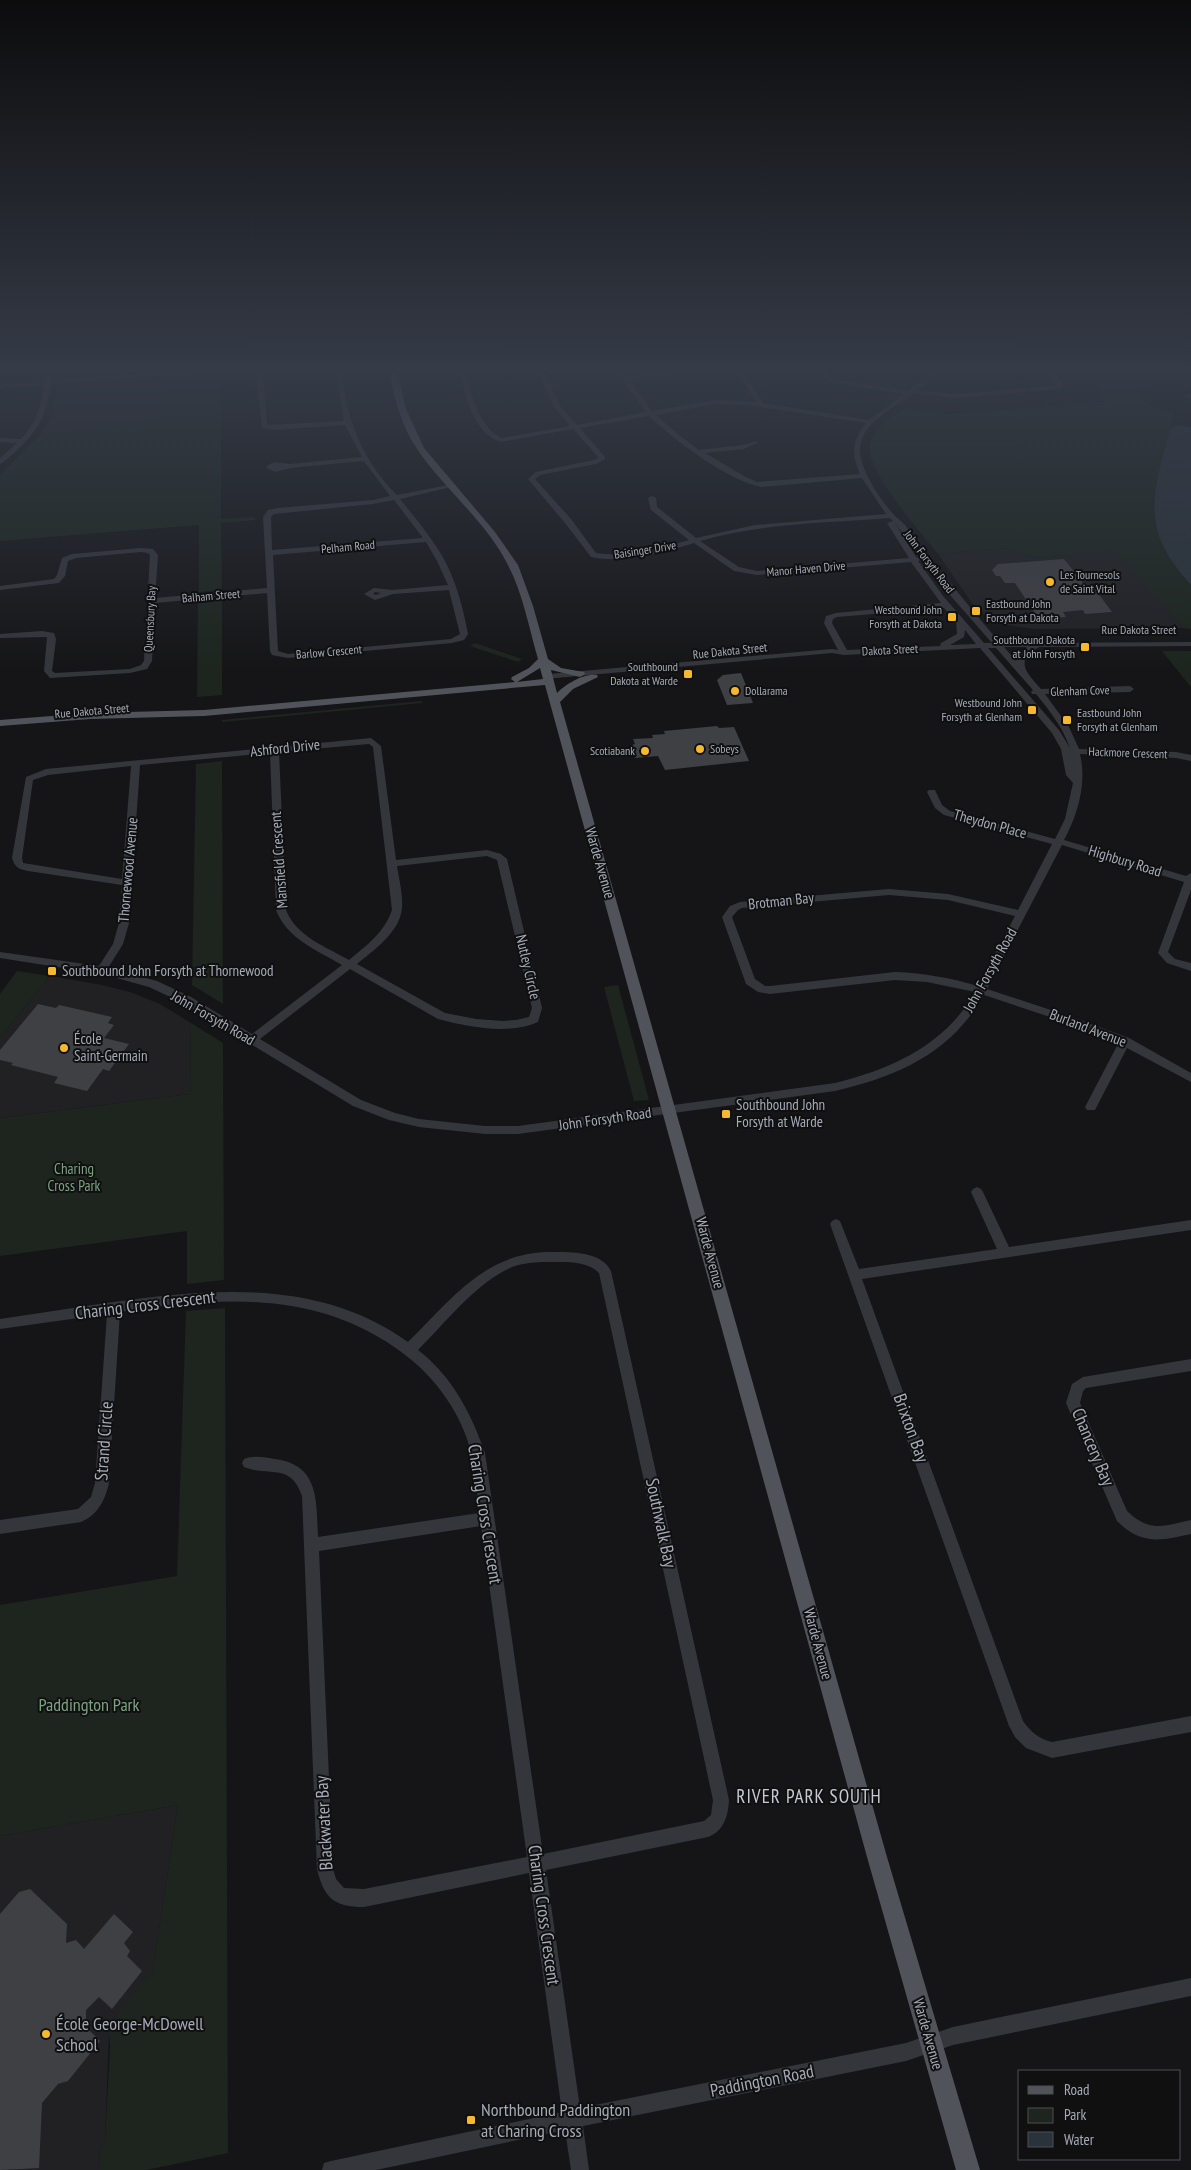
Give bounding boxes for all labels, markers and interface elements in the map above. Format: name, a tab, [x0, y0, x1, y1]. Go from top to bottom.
street label: John Forsyth Road	[900, 527, 958, 596]
street label: Pelham Road	[321, 537, 375, 556]
street label: Baisinger Drive	[613, 537, 677, 562]
street label: Manor Haven Drive	[766, 558, 846, 579]
place label: Les Tournesols de Saint Vital	[1060, 567, 1120, 596]
marker: Les Tournesols de Saint Vital	[1044, 576, 1056, 588]
street label: Queensbury Bay	[140, 585, 159, 652]
street label: Balham Street	[181, 585, 241, 606]
place label: Eastbound John Forsyth at Dakota	[986, 596, 1059, 625]
place label: Westbound John Forsyth at Dakota	[869, 602, 942, 631]
marker: Eastbound John Forsyth at Dakota	[970, 605, 982, 617]
marker: Westbound John Forsyth at Dakota	[946, 611, 958, 623]
street label: Rue Dakota Street	[1102, 622, 1177, 637]
place label: Southbound Dakota at John Forsyth	[993, 632, 1075, 661]
street label: Rue Dakota Street	[692, 639, 769, 662]
street label: Barlow Crescent	[295, 641, 363, 662]
street label: Dakota Street	[861, 641, 919, 658]
marker: Southbound Dakota at John Forsyth	[1079, 641, 1091, 653]
place label: Southbound Dakota at Warde	[610, 659, 678, 688]
marker: Southbound Dakota at Warde	[682, 668, 694, 680]
street label: Glenham Cove	[1050, 682, 1110, 699]
place label: Dollarama	[745, 683, 788, 698]
marker: Dollarama	[729, 685, 741, 697]
place label: Westbound John Forsyth at Glenham	[941, 695, 1022, 724]
street label: Rue Dakota Street	[54, 700, 131, 721]
marker: Westbound John Forsyth at Glenham	[1026, 704, 1038, 716]
place label: Eastbound John Forsyth at Glenham	[1077, 705, 1158, 734]
marker: Eastbound John Forsyth at Glenham	[1061, 714, 1073, 726]
street label: Ashford Drive	[249, 734, 321, 761]
place label: Sobeys	[710, 741, 739, 756]
place label: Scotiabank	[590, 743, 635, 758]
marker: Sobeys	[694, 743, 706, 755]
street label: Hackmore Crescent	[1088, 744, 1169, 761]
marker: Scotiabank	[639, 745, 651, 757]
street label: Theydon Place	[951, 805, 1029, 842]
street label: Mansfield Crescent	[266, 811, 291, 909]
street label: Thornewood Avenue	[113, 817, 142, 923]
street label: Warde Avenue	[581, 825, 620, 901]
street label: Highbury Road	[1086, 840, 1164, 881]
street label: Brotman Bay	[747, 888, 815, 913]
street label: John Forsyth Road	[958, 924, 1021, 1016]
street label: Nutley Circle	[512, 933, 545, 1001]
place label: Southbound John Forsyth at Thornewood	[62, 961, 273, 980]
marker: Southbound John Forsyth at Thornewood	[46, 965, 58, 977]
street label: John Forsyth Road	[167, 985, 258, 1049]
street label: Burland Avenue	[1047, 1004, 1129, 1051]
place label: École Saint-Germain	[74, 1029, 148, 1065]
marker: École Saint-Germain	[58, 1042, 70, 1054]
place label: Southbound John Forsyth at Warde	[736, 1095, 825, 1131]
street label: John Forsyth Road	[556, 1103, 653, 1135]
marker: Southbound John Forsyth at Warde	[720, 1108, 732, 1120]
park label: Charing Cross Park	[48, 1159, 101, 1195]
street label: Warde Avenue	[692, 1215, 729, 1291]
street label: Charing Cross Crescent	[73, 1284, 216, 1325]
street label: Brixton Bay	[888, 1390, 935, 1466]
street label: Strand Circle	[89, 1401, 118, 1481]
street label: Chancery Bay	[1067, 1404, 1120, 1489]
street label: Charing Cross Crescent	[463, 1442, 508, 1586]
street label: Southwalk Bay	[641, 1476, 682, 1570]
street label: Warde Avenue	[800, 1606, 837, 1682]
park label: Paddington Park	[38, 1693, 140, 1716]
street label: Blackwater Bay	[310, 1775, 337, 1871]
district label: RIVER PARK SOUTH	[736, 1784, 882, 1808]
street label: Charing Cross Crescent	[523, 1843, 566, 1987]
street label: Warde Avenue	[909, 1996, 948, 2072]
place label: École George-McDowell School	[56, 2012, 204, 2056]
marker: École George-McDowell School	[40, 2028, 52, 2040]
street label: Paddington Road	[708, 2059, 816, 2102]
legend	[1018, 2070, 1181, 2160]
text: Road	[1064, 2080, 1090, 2099]
place label: Northbound Paddington at Charing Cross	[481, 2098, 630, 2142]
text: Park	[1064, 2105, 1086, 2124]
marker: Northbound Paddington at Charing Cross	[465, 2114, 477, 2126]
text: Water	[1064, 2130, 1095, 2149]

